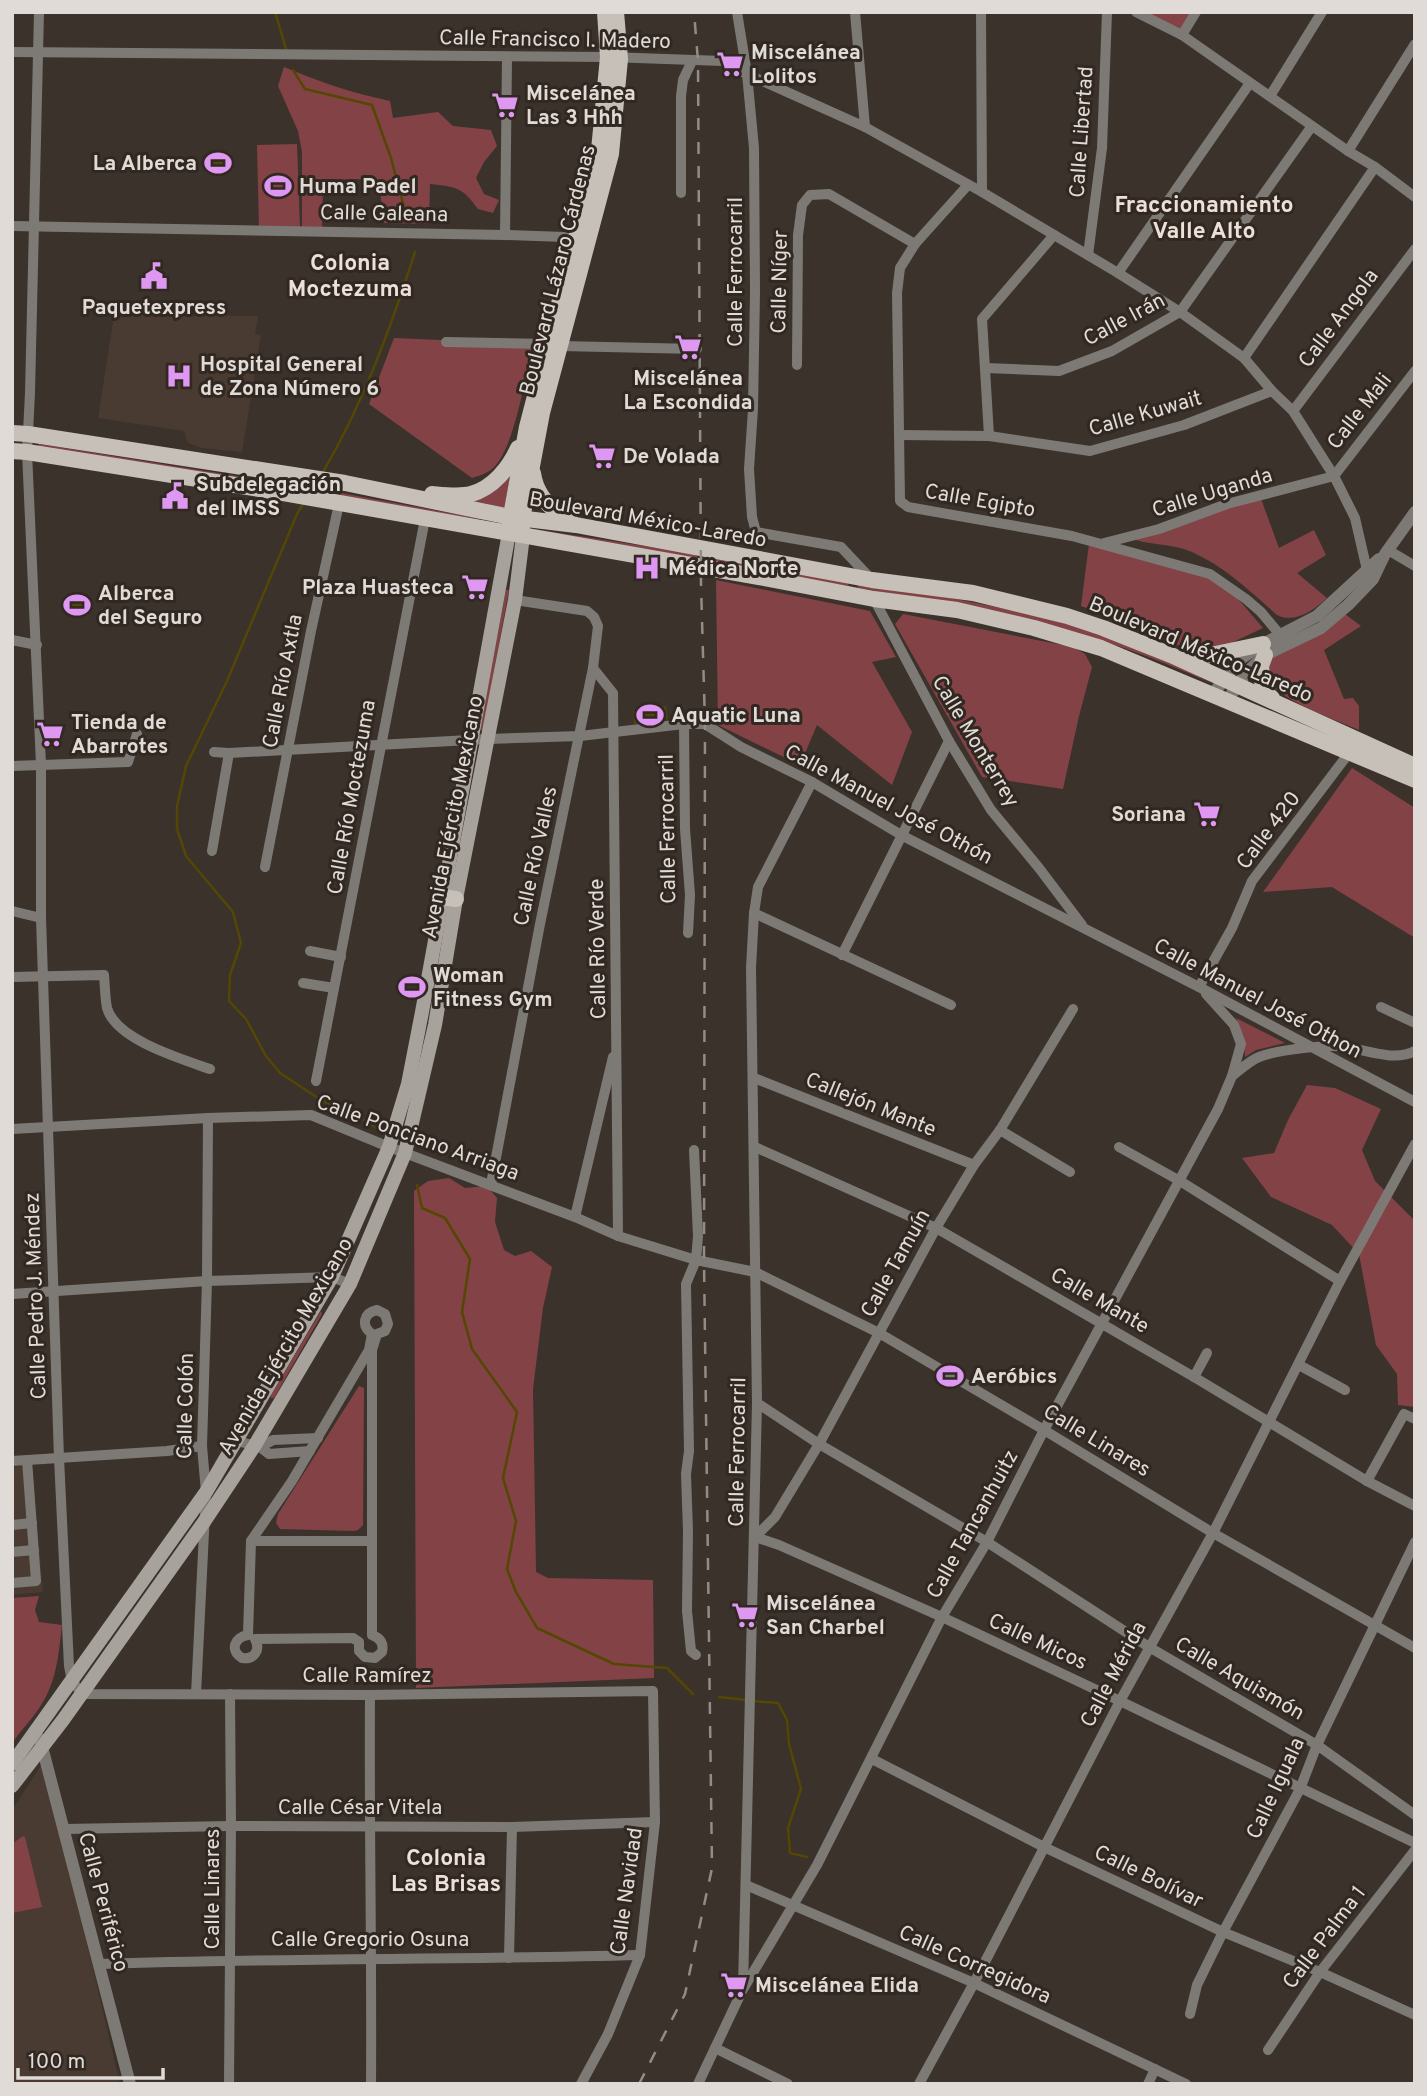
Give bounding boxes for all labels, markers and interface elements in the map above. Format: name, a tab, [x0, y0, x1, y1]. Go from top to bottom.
street label: Calle Francisco I. Madero	[439, 25, 671, 56]
place label: Miscelánea Lolitos	[751, 40, 861, 91]
supermarket icon: Miscelánea Lolitos	[715, 49, 745, 79]
street label: Calle Libertad	[1064, 65, 1101, 199]
place label: Miscelánea Las 3 Hhh	[526, 81, 636, 132]
supermarket icon: Miscelánea Las 3 Hhh	[490, 90, 520, 120]
street label: Boulevard Lázaro Cárdenas	[514, 142, 603, 398]
sports icon: La Alberca	[203, 148, 233, 178]
place label: La Alberca	[93, 151, 197, 178]
sports icon: Huma Padel	[263, 171, 293, 201]
place label: Huma Padel	[299, 174, 417, 201]
district label: Fraccionamiento Valle Alto	[1114, 192, 1294, 247]
street label: Calle Ferrocarril	[723, 197, 750, 347]
street label: Calle Galeana	[320, 200, 448, 229]
street label: Calle Níger	[766, 230, 795, 334]
district label: Colonia Moctezuma	[288, 250, 412, 305]
public building icon: Paquetexpress	[139, 261, 169, 291]
street label: Calle Angola	[1293, 264, 1385, 374]
street label: Calle Irán	[1079, 288, 1170, 353]
place label: Paquetexpress	[82, 295, 226, 322]
supermarket icon: Miscelánea La Escondida	[673, 332, 703, 362]
place label: Hospital General de Zona Número 6	[200, 352, 379, 403]
hospital icon: Hospital General de Zona Número 6	[164, 361, 194, 391]
place label: Miscelánea La Escondida	[623, 366, 753, 417]
street label: Calle Mali	[1322, 368, 1399, 456]
street label: Calle Kuwait	[1086, 385, 1205, 443]
supermarket icon: De Volada	[587, 441, 617, 471]
place label: De Volada	[623, 444, 720, 471]
street label: Calle Uganda	[1149, 462, 1276, 525]
place label: Subdelegación del IMSS	[196, 472, 341, 523]
street label: Calle Egipto	[922, 478, 1037, 524]
public building icon: Subdelegación del IMSS	[160, 481, 190, 511]
street label: Boulevard México-Laredo	[527, 486, 769, 555]
hospital icon: Médica Norte	[632, 553, 662, 583]
place label: Médica Norte	[668, 556, 798, 583]
supermarket icon: Plaza Huasteca	[460, 572, 490, 602]
place label: Plaza Huasteca	[302, 575, 454, 602]
place label: Alberca del Seguro	[98, 581, 202, 632]
sports icon: Alberca del Seguro	[62, 590, 92, 620]
street label: Boulevard México-Laredo	[1084, 591, 1317, 710]
street label: Calle Río Axtla	[257, 612, 310, 751]
street label: Calle Monterrey	[925, 671, 1025, 813]
street label: Avenida Ejército Mexicano	[417, 693, 490, 941]
street label: Calle Río Moctezuma	[322, 698, 383, 897]
sports icon: Aquatic Luna	[635, 700, 665, 730]
place label: Aquatic Luna	[671, 703, 801, 730]
place label: Tienda de Abarrotes	[71, 710, 168, 761]
supermarket icon: Tienda de Abarrotes	[35, 719, 65, 749]
street label: Calle Manuel José Othón	[779, 739, 997, 872]
street label: Calle Ferrocarril	[654, 754, 683, 904]
street label: Calle Río Valles	[508, 784, 564, 929]
street label: Calle 420	[1231, 786, 1307, 875]
supermarket icon: Soriana	[1192, 799, 1222, 829]
place label: Soriana	[1111, 802, 1186, 829]
street label: Calle Río Verde	[584, 878, 613, 1020]
street label: Calle Manuel José Othon	[1149, 933, 1366, 1066]
place label: Woman Fitness Gym	[433, 963, 553, 1014]
sports icon: Woman Fitness Gym	[397, 972, 427, 1002]
street label: Callejón Mante	[801, 1067, 940, 1144]
street label: Calle Ponciano Arriaga	[312, 1089, 523, 1188]
street label: Calle Pedro J. Méndez	[19, 1192, 54, 1400]
street label: Calle Tamuín	[855, 1205, 937, 1323]
street label: Avenida Ejército Mexicano	[213, 1233, 360, 1460]
street label: Calle Mante	[1045, 1262, 1154, 1340]
street label: Calle Colón	[172, 1353, 201, 1459]
sports icon: Aeróbics	[935, 1361, 965, 1391]
place label: Aeróbics	[971, 1364, 1057, 1391]
street label: Calle Ferrocarril	[724, 1377, 753, 1527]
street label: Calle Linares	[1038, 1399, 1155, 1484]
street label: Calle Tancanhuitz	[921, 1446, 1025, 1604]
place label: Miscelánea San Charbel	[766, 1591, 885, 1642]
supermarket icon: Miscelánea San Charbel	[730, 1600, 760, 1630]
street label: Calle Micos	[984, 1608, 1091, 1677]
street label: Calle Mérida	[1075, 1617, 1154, 1732]
street label: Calle Aquismón	[1169, 1631, 1309, 1727]
street label: Calle Ramírez	[302, 1663, 432, 1690]
street label: Calle Iguala	[1241, 1733, 1312, 1844]
street label: Calle César Vitela	[278, 1795, 442, 1822]
street label: Calle Navidad	[605, 1826, 650, 1957]
street label: Calle Linares	[200, 1829, 227, 1949]
street label: Calle Periférico	[71, 1830, 134, 1975]
street label: Calle Bolívar	[1089, 1839, 1207, 1915]
district label: Colonia Las Brisas	[391, 1845, 501, 1900]
street label: Calle Palma 1	[1277, 1881, 1373, 1995]
street label: Calle Corregidora	[894, 1920, 1055, 2011]
street label: Calle Gregorio Osuna	[271, 1927, 469, 1954]
supermarket icon: Miscelánea Elida	[719, 1970, 749, 2000]
place label: Miscelánea Elida	[755, 1973, 919, 2000]
scale bar	[18, 2036, 163, 2080]
text: 100 m	[28, 2049, 85, 2076]

